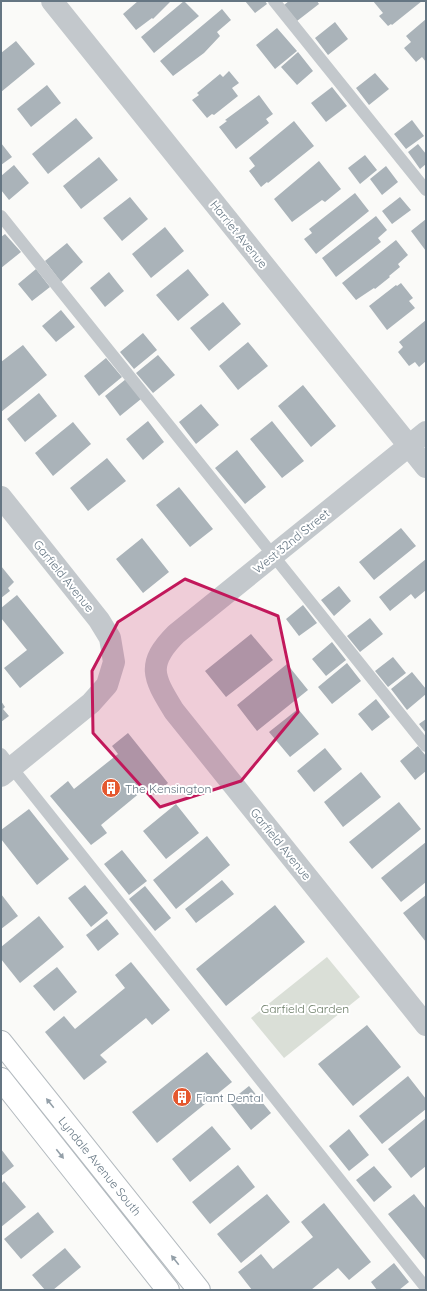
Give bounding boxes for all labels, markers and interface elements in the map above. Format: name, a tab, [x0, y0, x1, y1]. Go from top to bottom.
street label: Harriet Avenue	[207, 197, 271, 271]
street label: West 32nd Street	[250, 505, 332, 577]
street label: Garfield Avenue	[30, 537, 98, 615]
building icon: The Kensington	[100, 777, 122, 799]
place label: The Kensington	[125, 781, 212, 796]
street label: Garfield Avenue	[247, 805, 315, 883]
park label: Garfield Garden	[261, 1001, 349, 1016]
building icon: Fiant Dental	[171, 1086, 193, 1108]
place label: Fiant Dental	[196, 1090, 263, 1105]
one-way arrow	[46, 1098, 55, 1109]
street label: Lyndale Avenue South	[55, 1113, 145, 1219]
one-way arrow	[56, 1148, 64, 1159]
one-way arrow	[171, 1254, 179, 1265]

